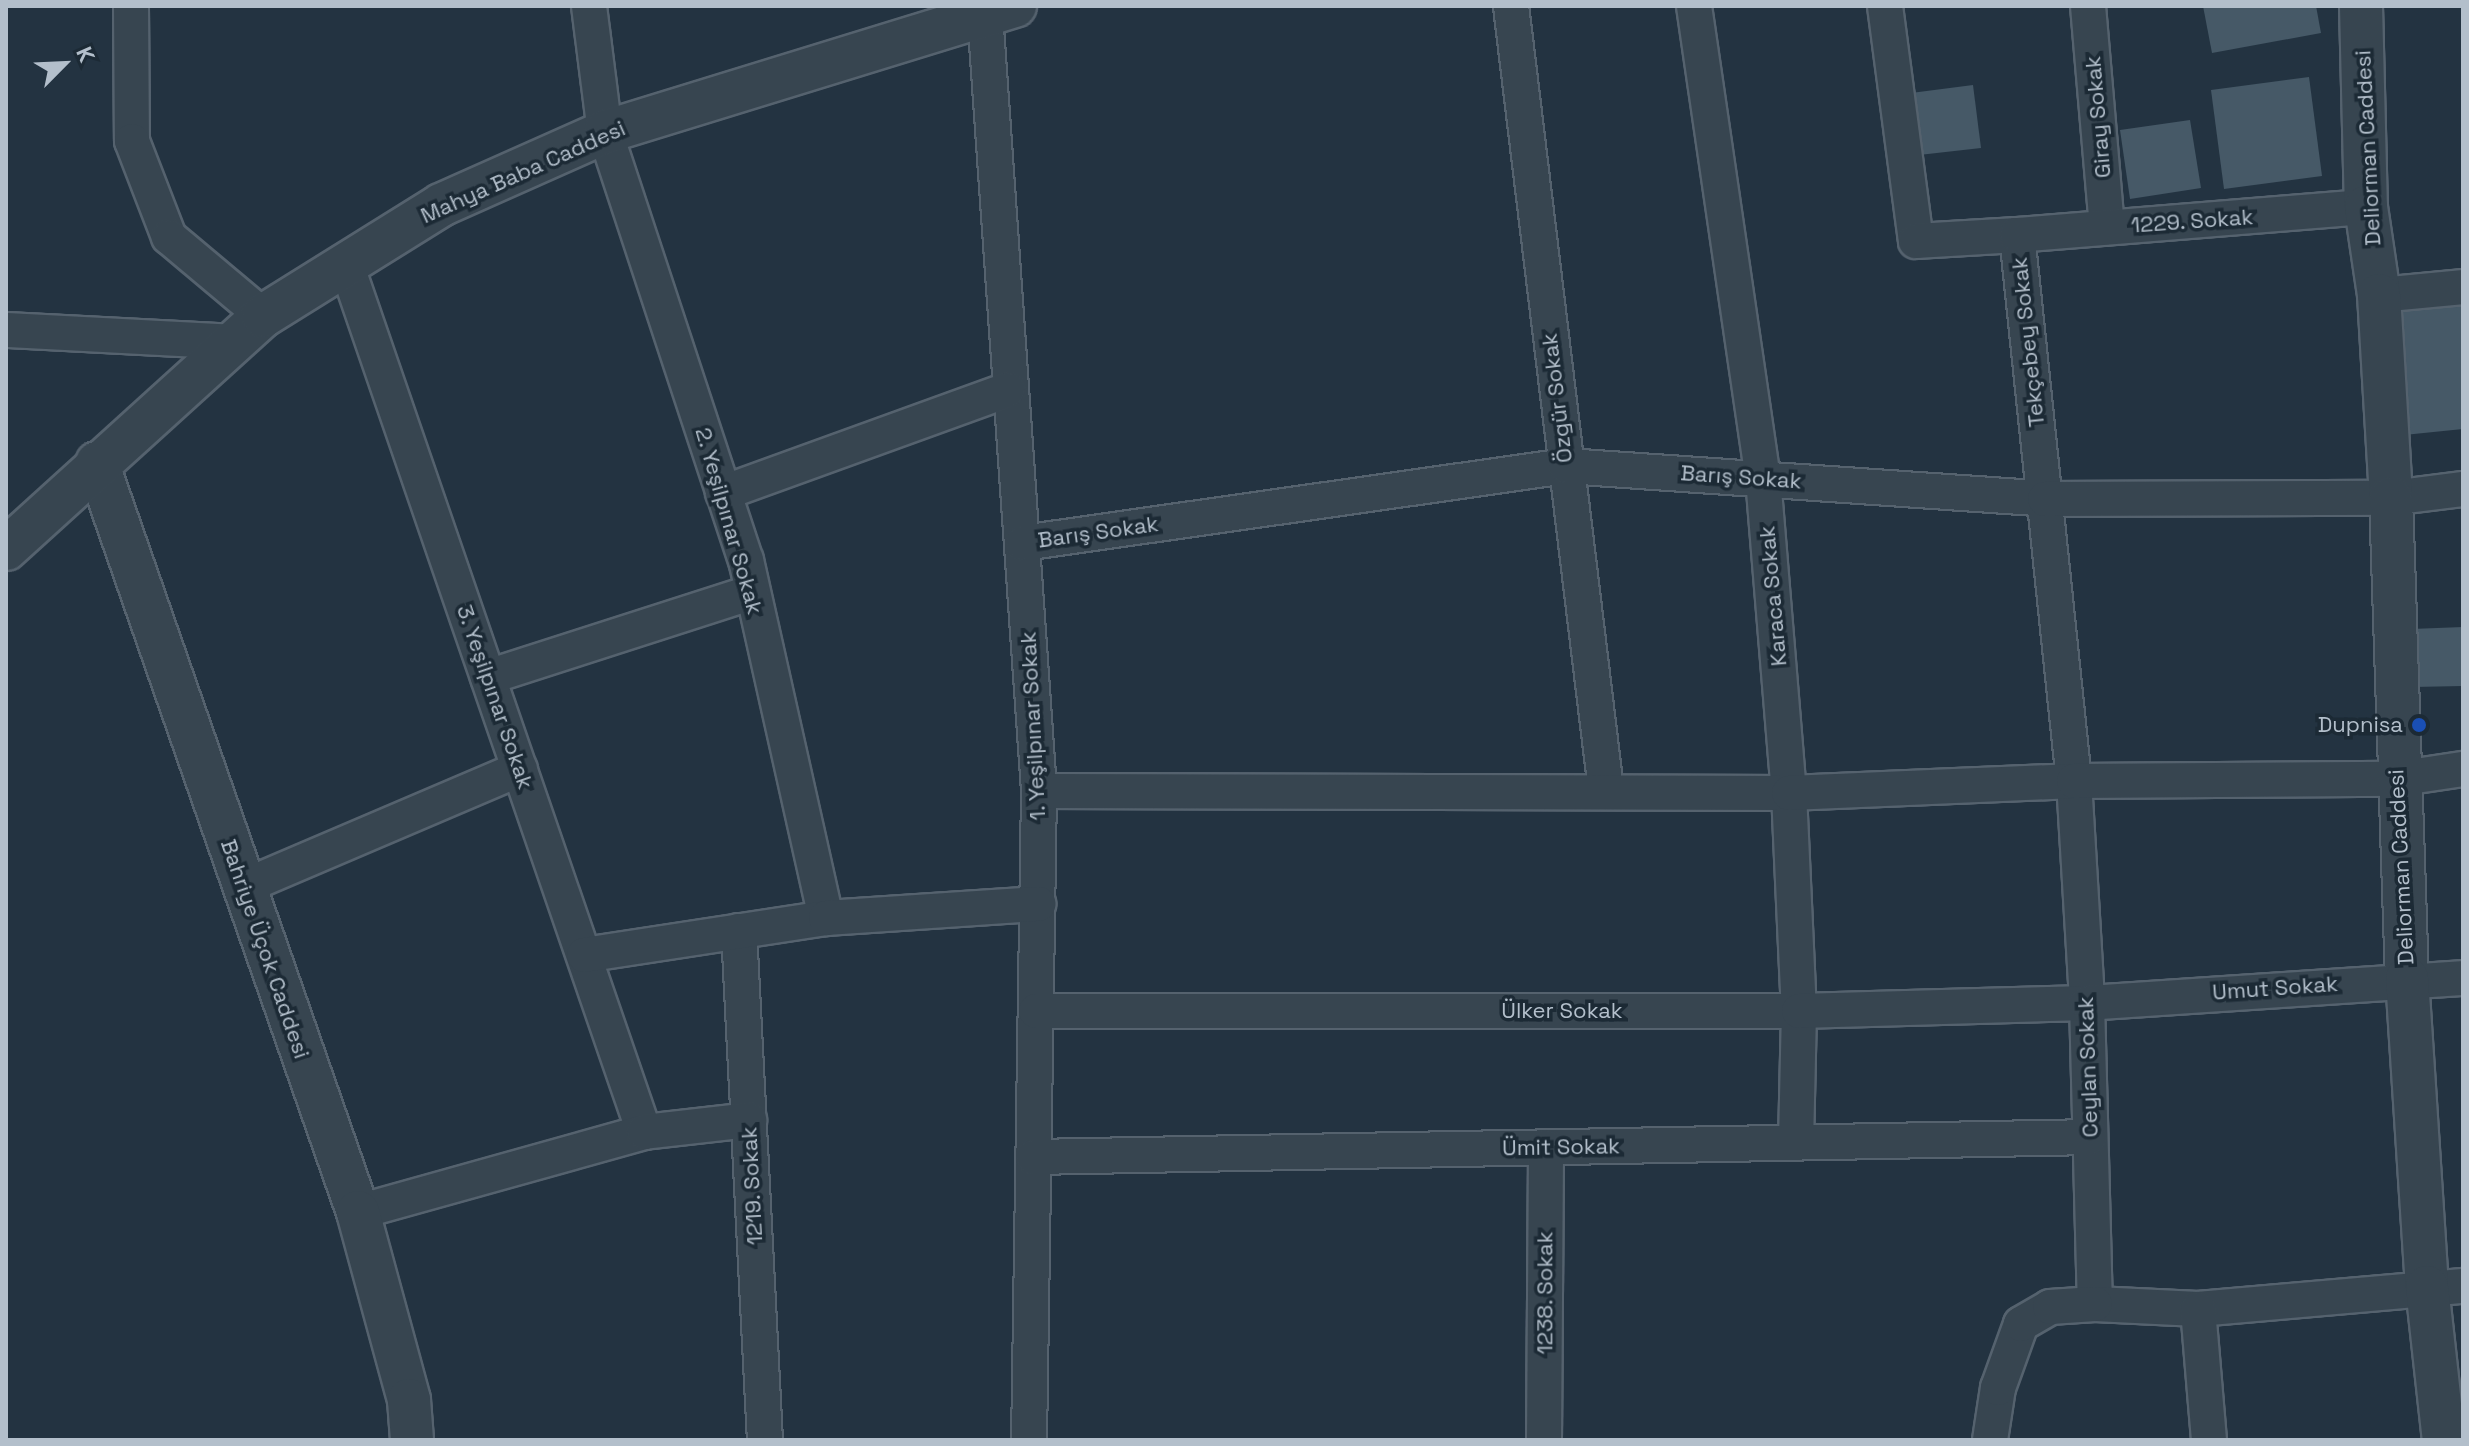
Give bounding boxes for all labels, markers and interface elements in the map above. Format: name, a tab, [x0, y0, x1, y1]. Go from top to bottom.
north arrow	[24, 24, 104, 104]
text: K	[70, 42, 102, 66]
street label: Deliorman Caddesi	[2350, 50, 2386, 246]
street label: Giray Sokak	[2080, 55, 2116, 179]
street label: Mahya Baba Caddesi	[417, 115, 629, 229]
street label: 1229. Sokak	[2130, 204, 2254, 238]
street label: Tekçebey Sokak	[2006, 256, 2050, 428]
street label: Özgür Sokak	[1536, 332, 1578, 464]
street label: 2. Yeşilpınar Sokak	[690, 424, 768, 618]
street label: Barış Sokak	[1680, 460, 1802, 494]
street label: Barış Sokak	[1036, 510, 1160, 554]
street label: Karaca Sokak	[1754, 525, 1792, 667]
street label: 3. Yeşilpınar Sokak	[451, 601, 539, 793]
street label: 1. Yeşilpınar Sokak	[1015, 630, 1051, 822]
place label: Dupnisa	[2318, 712, 2403, 738]
marker: Dupnisa	[2410, 716, 2428, 734]
street label: Deliorman Caddesi	[2383, 769, 2419, 965]
street label: Bahriye Üçok Caddesi	[215, 836, 315, 1062]
street label: Umut Sokak	[2211, 970, 2339, 1006]
street label: Ceylan Sokak	[2072, 996, 2104, 1138]
street label: Ülker Sokak	[1501, 998, 1623, 1024]
street label: 1219. Sokak	[736, 1126, 768, 1246]
street label: Ümit Sokak	[1502, 1133, 1620, 1161]
street label: 1238. Sokak	[1532, 1231, 1558, 1355]

